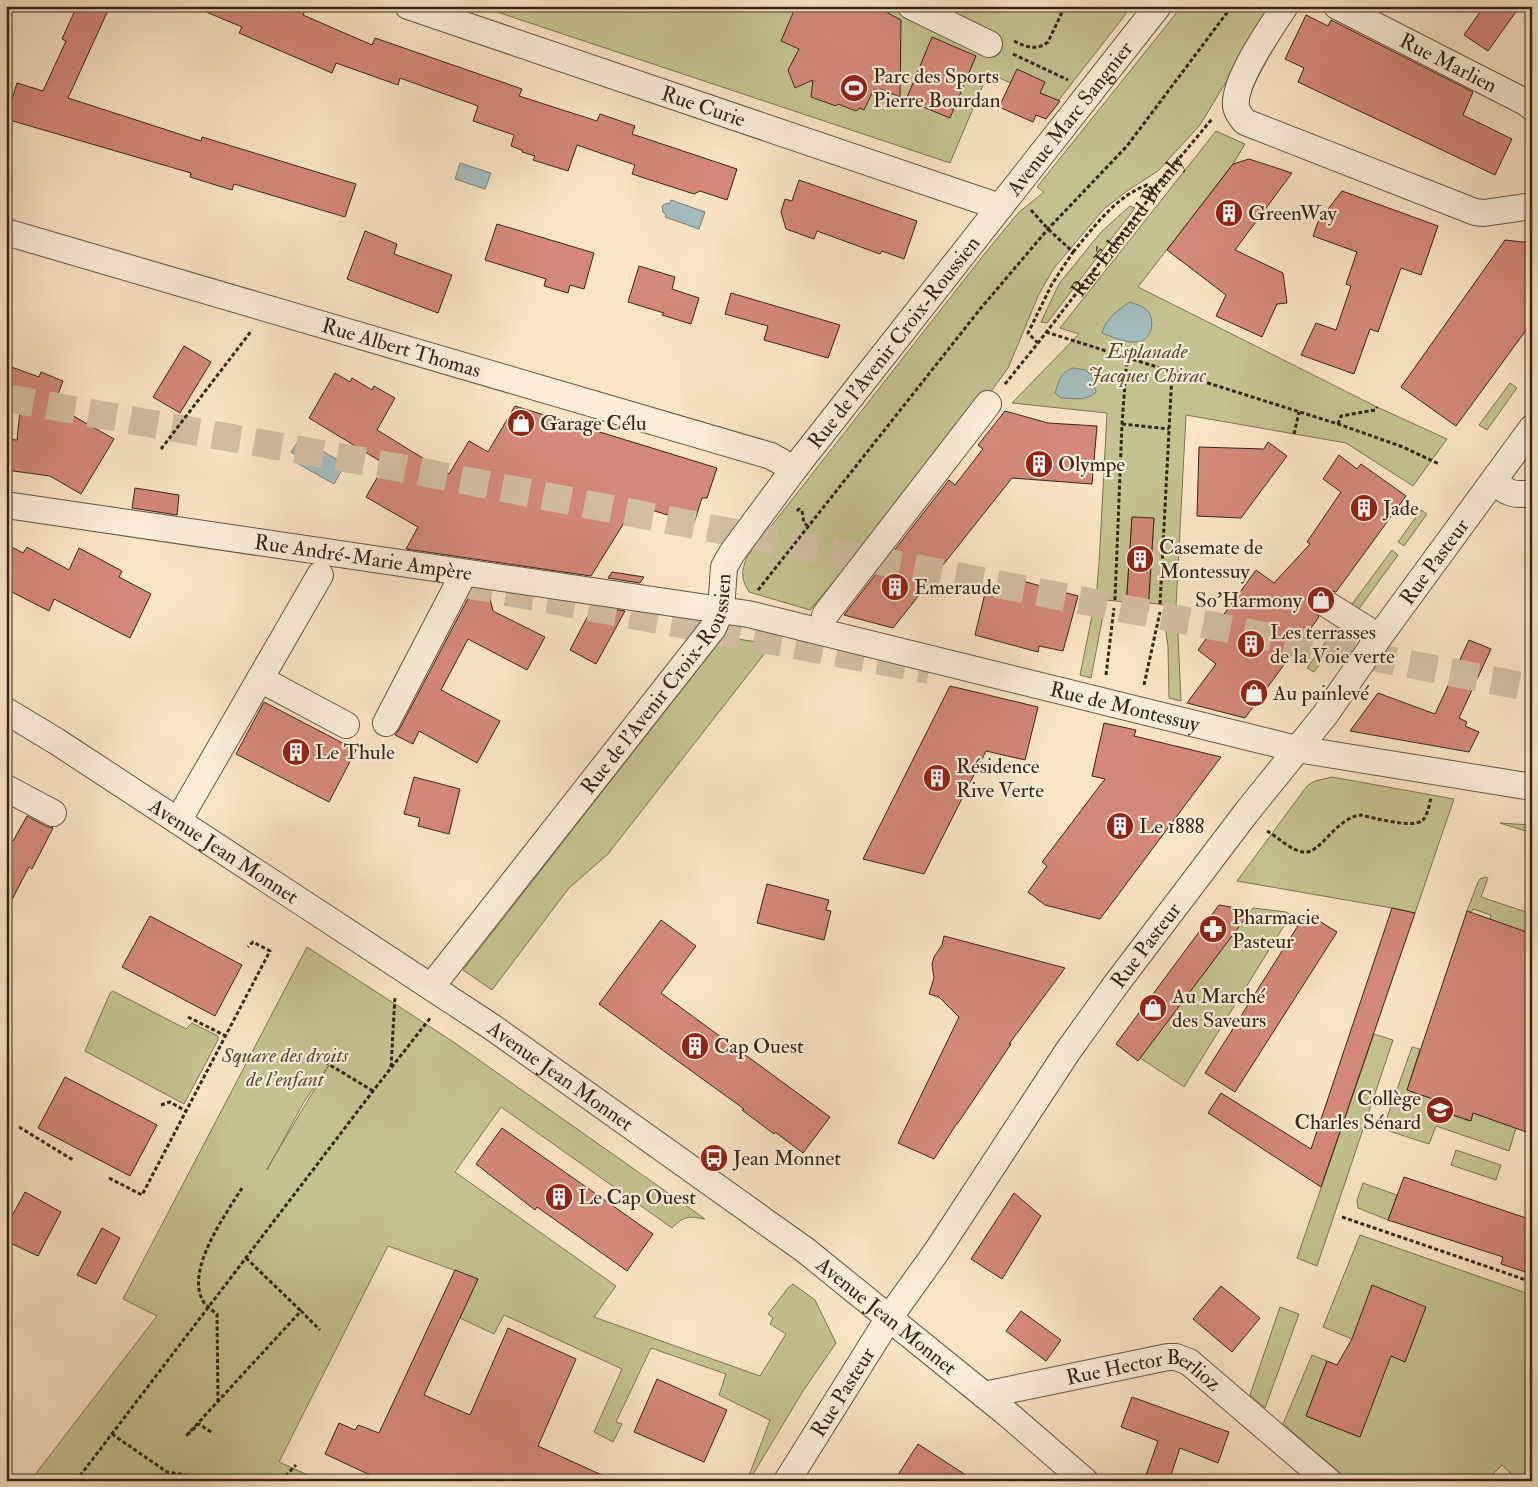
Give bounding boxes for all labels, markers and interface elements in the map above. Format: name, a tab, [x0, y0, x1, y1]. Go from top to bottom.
street label: Rue Marlien	[1395, 27, 1502, 99]
street label: Avenue Marc Sangnier	[1000, 35, 1139, 202]
place label: Parc des Sports Pierre Bourdan	[873, 63, 1001, 114]
sports icon: Parc des Sports Pierre Bourdan	[839, 73, 869, 103]
street label: Rue Curie	[658, 80, 749, 133]
street label: Rue Édouard Branly	[1065, 149, 1191, 303]
building icon: GreenWay	[1214, 198, 1244, 228]
place label: GreenWay	[1248, 200, 1338, 227]
street label: Rue de l'Avenir Croix-Roussien	[801, 230, 986, 454]
street label: Rue Albert Thomas	[319, 312, 484, 384]
park label: Esplanade Jacques Chirac	[1088, 338, 1207, 389]
shop icon: Garage Célu	[506, 408, 536, 438]
place label: Garage Célu	[540, 410, 647, 437]
building icon: Olympe	[1024, 449, 1054, 479]
place label: Olympe	[1058, 451, 1125, 478]
building icon: Jade	[1349, 493, 1379, 523]
place label: Jade	[1382, 495, 1419, 522]
street label: Rue Pasteur	[1393, 513, 1475, 610]
street label: Rue André-Marie Ampère	[253, 528, 474, 587]
place label: Casemate de Montessuy	[1159, 534, 1263, 585]
building icon: Casemate de Montessuy	[1125, 544, 1155, 574]
street label: Rue de l'Avenir Croix-Roussien	[574, 572, 737, 799]
building icon: Emeraude	[880, 572, 910, 602]
place label: Emeraude	[914, 574, 1001, 601]
shop icon: So'Harmony	[1306, 585, 1336, 615]
place label: So'Harmony	[1195, 587, 1303, 614]
place label: Les terrasses de la Voie verte	[1270, 619, 1395, 670]
building icon: Les terrasses de la Voie verte	[1236, 629, 1266, 659]
street label: Rue de Montessuy	[1047, 675, 1203, 738]
shop icon: Au painlevé	[1239, 678, 1269, 708]
place label: Au painlevé	[1272, 680, 1369, 707]
building icon: Le Thule	[281, 737, 311, 767]
place label: Le Thule	[315, 739, 395, 766]
place label: Résidence Rive Verte	[956, 753, 1044, 804]
building icon: Résidence Rive Verte	[922, 763, 952, 793]
street label: Avenue Jean Monnet	[143, 792, 304, 910]
building icon: Le 1888	[1105, 811, 1135, 841]
place label: Le 1888	[1139, 813, 1205, 840]
street label: Rue Pasteur	[1104, 897, 1187, 994]
place label: Pharmacie Pasteur	[1232, 904, 1320, 955]
pharmacy icon: Pharmacie Pasteur	[1198, 914, 1228, 944]
place label: Au Marché des Saveurs	[1171, 983, 1266, 1034]
shop icon: Au Marché des Saveurs	[1138, 993, 1168, 1023]
street label: Avenue Jean Monnet	[481, 1014, 639, 1137]
building icon: Cap Ouest	[680, 1031, 710, 1061]
place label: Cap Ouest	[714, 1033, 804, 1060]
park label: Square des droits de l'enfant	[221, 1042, 350, 1093]
place label: Collège Charles Sénard	[1295, 1085, 1422, 1136]
school or university icon: Collège Charles Sénard	[1425, 1095, 1455, 1125]
bus stop icon: Jean Monnet	[699, 1143, 729, 1173]
place label: Jean Monnet	[732, 1145, 841, 1172]
building icon: Le Cap Ouest	[544, 1182, 574, 1212]
place label: Le Cap Ouest	[578, 1184, 696, 1211]
street label: Avenue Jean Monnet	[810, 1250, 963, 1381]
street label: Rue Pasteur	[805, 1342, 881, 1442]
street label: Rue Hector Berlioz	[1064, 1344, 1227, 1397]

